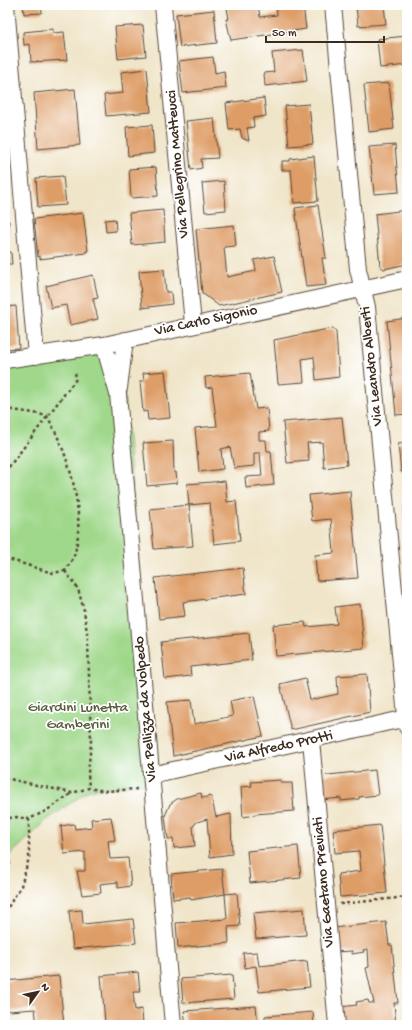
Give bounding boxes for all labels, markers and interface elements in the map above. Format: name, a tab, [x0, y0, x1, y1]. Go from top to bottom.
scale bar	[266, 18, 384, 44]
text: 50 m	[272, 27, 297, 41]
street label: Via Pellegrino Matteucci	[163, 89, 194, 240]
street label: Via Carlo Sigonio	[152, 301, 259, 341]
street label: Via Leandro Alberti	[357, 305, 387, 428]
street label: Via Pellizza da Volpedo	[131, 635, 161, 784]
park label: Giardini Lunetta Gamberini	[28, 699, 129, 734]
street label: Via Alfredo Protti	[222, 727, 335, 767]
street label: Via Gaetano Previati	[309, 816, 339, 949]
north arrow	[18, 972, 58, 1012]
text: N	[38, 981, 52, 994]

